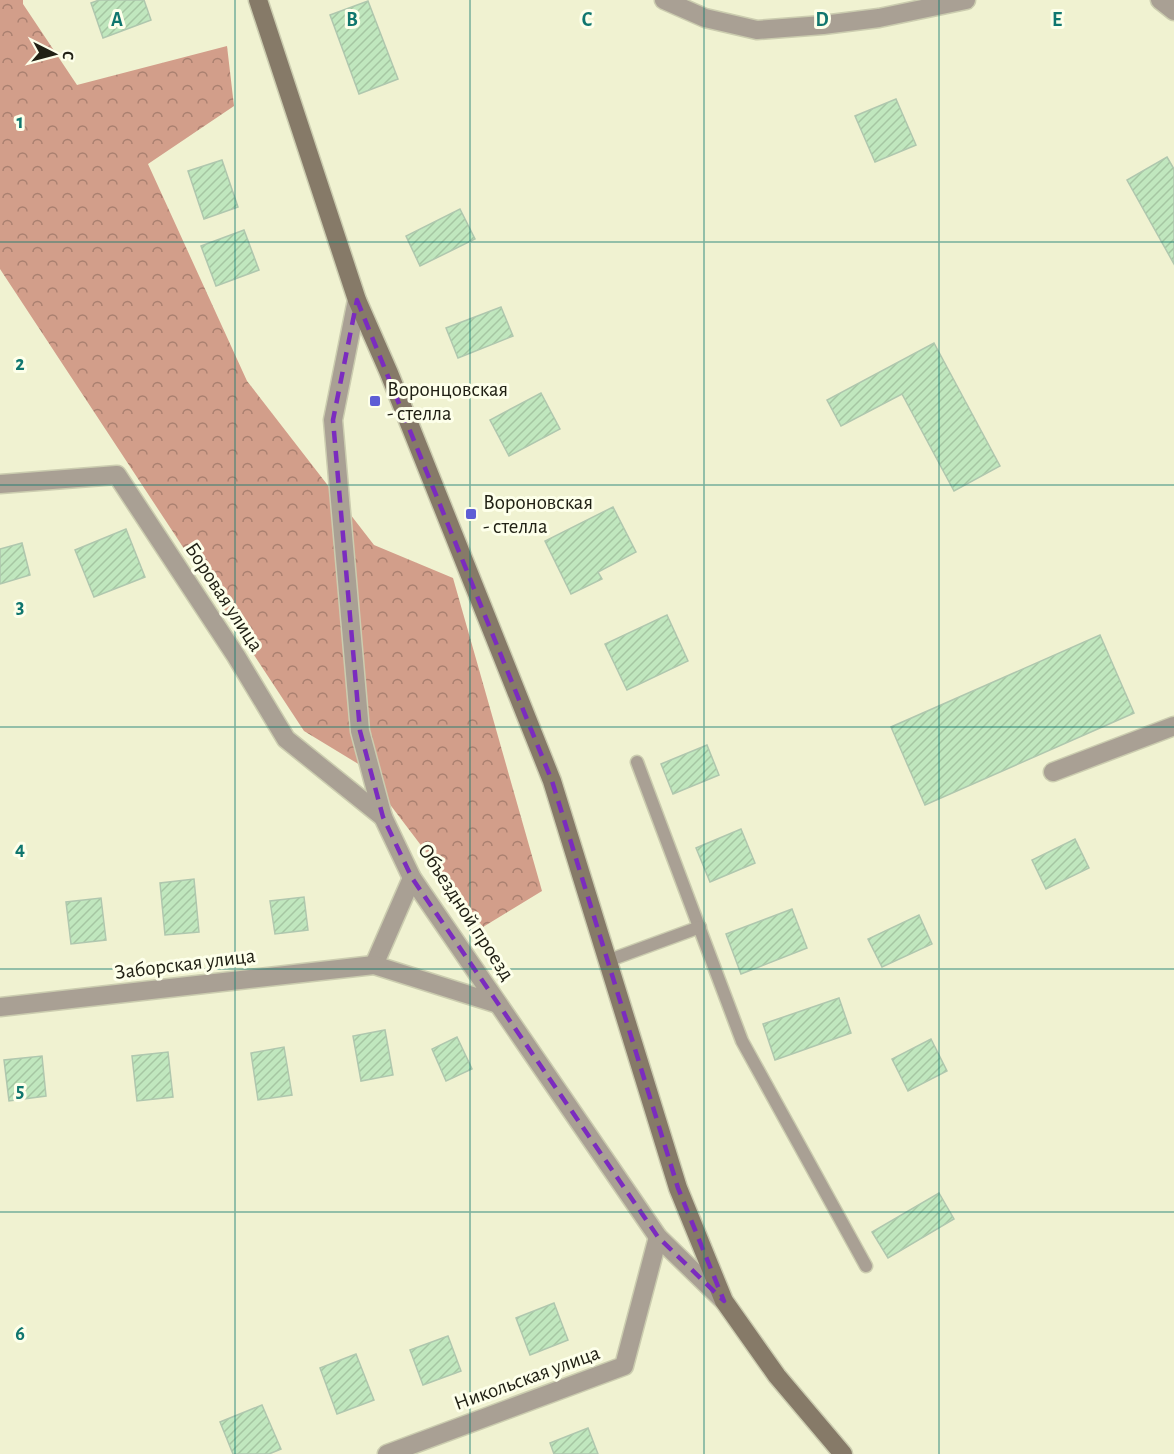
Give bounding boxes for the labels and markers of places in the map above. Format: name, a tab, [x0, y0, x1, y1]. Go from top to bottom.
place label: Воронцовская - стелла	[387, 379, 508, 424]
marker: Воронцовская - стелла	[368, 394, 382, 408]
place label: Вороновская - стелла	[483, 492, 593, 537]
marker: Вороновская - стелла	[464, 507, 478, 521]

